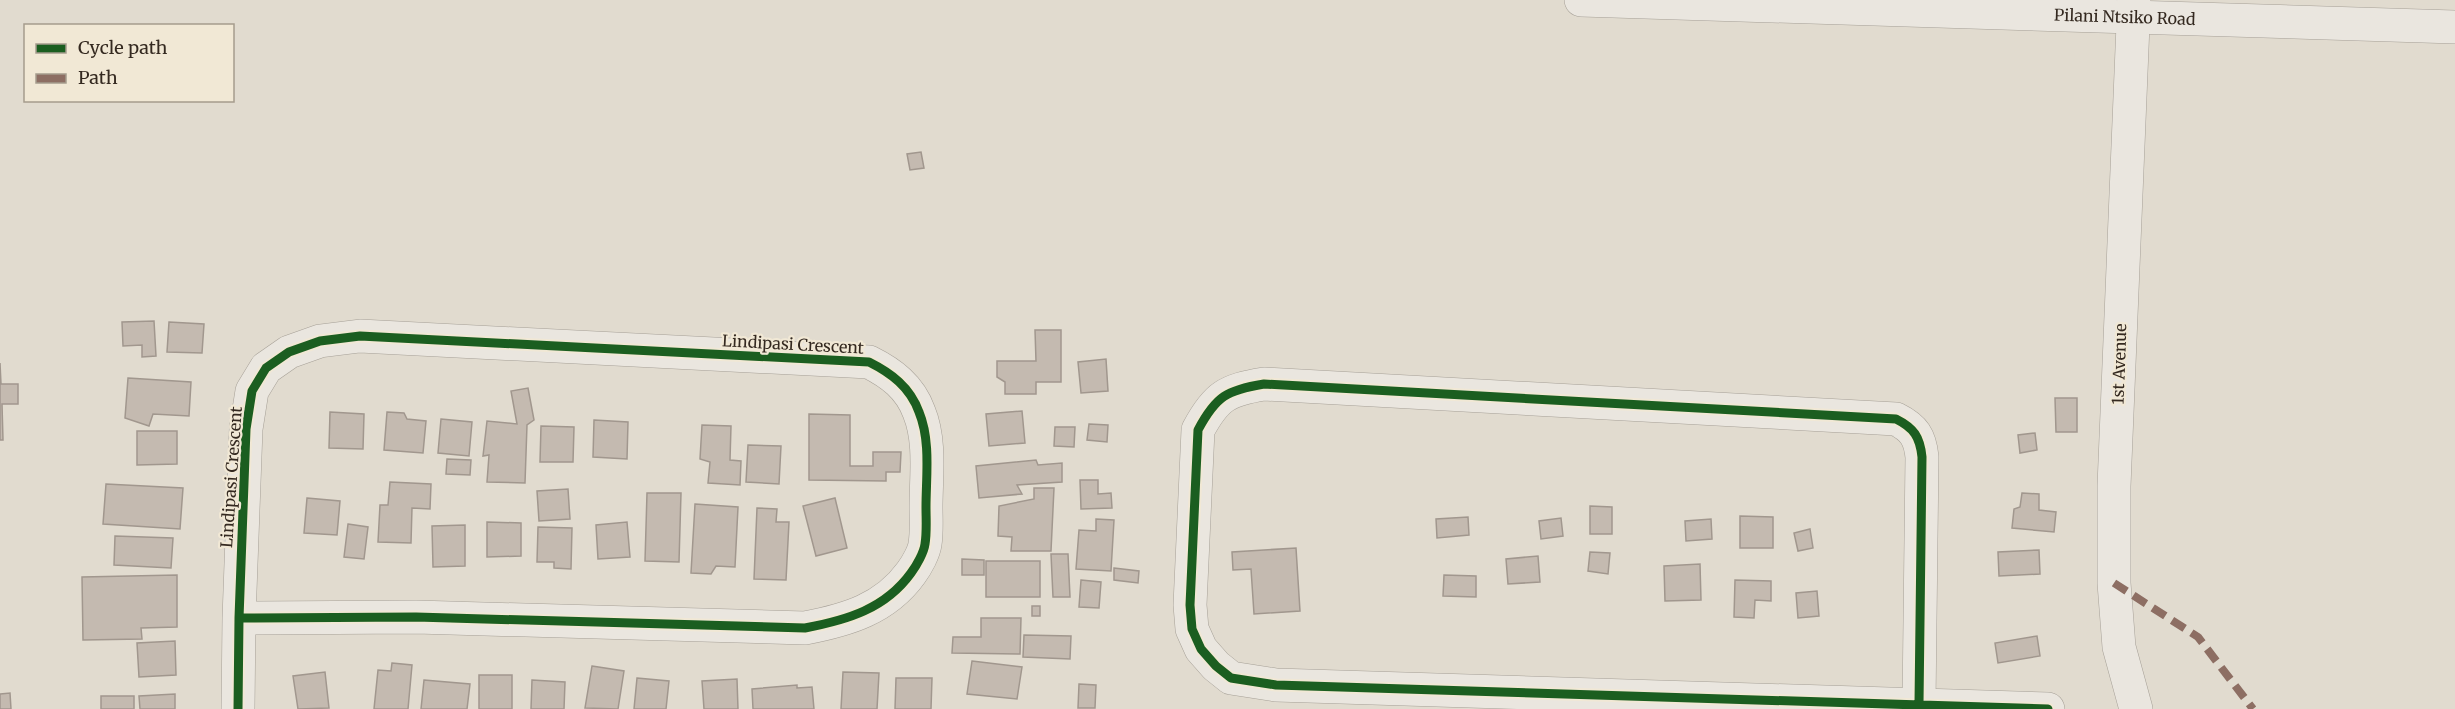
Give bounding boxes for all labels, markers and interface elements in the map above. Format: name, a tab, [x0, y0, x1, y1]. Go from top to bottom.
street label: Pilani Ntsiko Road	[2054, 5, 2196, 29]
legend	[24, 24, 234, 102]
text: Cycle path	[78, 36, 168, 59]
text: Path	[78, 66, 118, 89]
street label: 1st Avenue	[2108, 323, 2130, 405]
street label: Lindipasi Crescent	[722, 330, 865, 358]
street label: Lindipasi Crescent	[216, 405, 246, 548]

